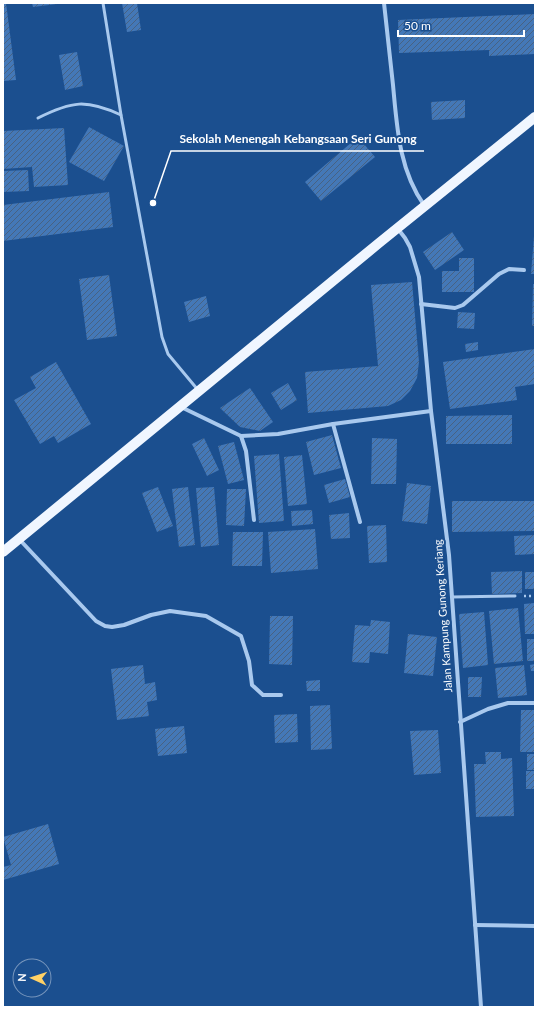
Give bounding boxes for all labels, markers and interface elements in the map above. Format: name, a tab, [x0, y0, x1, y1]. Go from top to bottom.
scale bar	[398, 12, 524, 38]
text: 50 m	[404, 18, 431, 33]
callout: Sekolah Menengah Kebangsaan Seri Gunong	[171, 127, 424, 151]
text: Sekolah Menengah Kebangsaan Seri Gunong	[179, 131, 417, 146]
street label: Jalan Kampung Gunong Keriang	[431, 539, 454, 693]
north arrow	[12, 958, 52, 998]
text: N	[15, 973, 28, 982]

